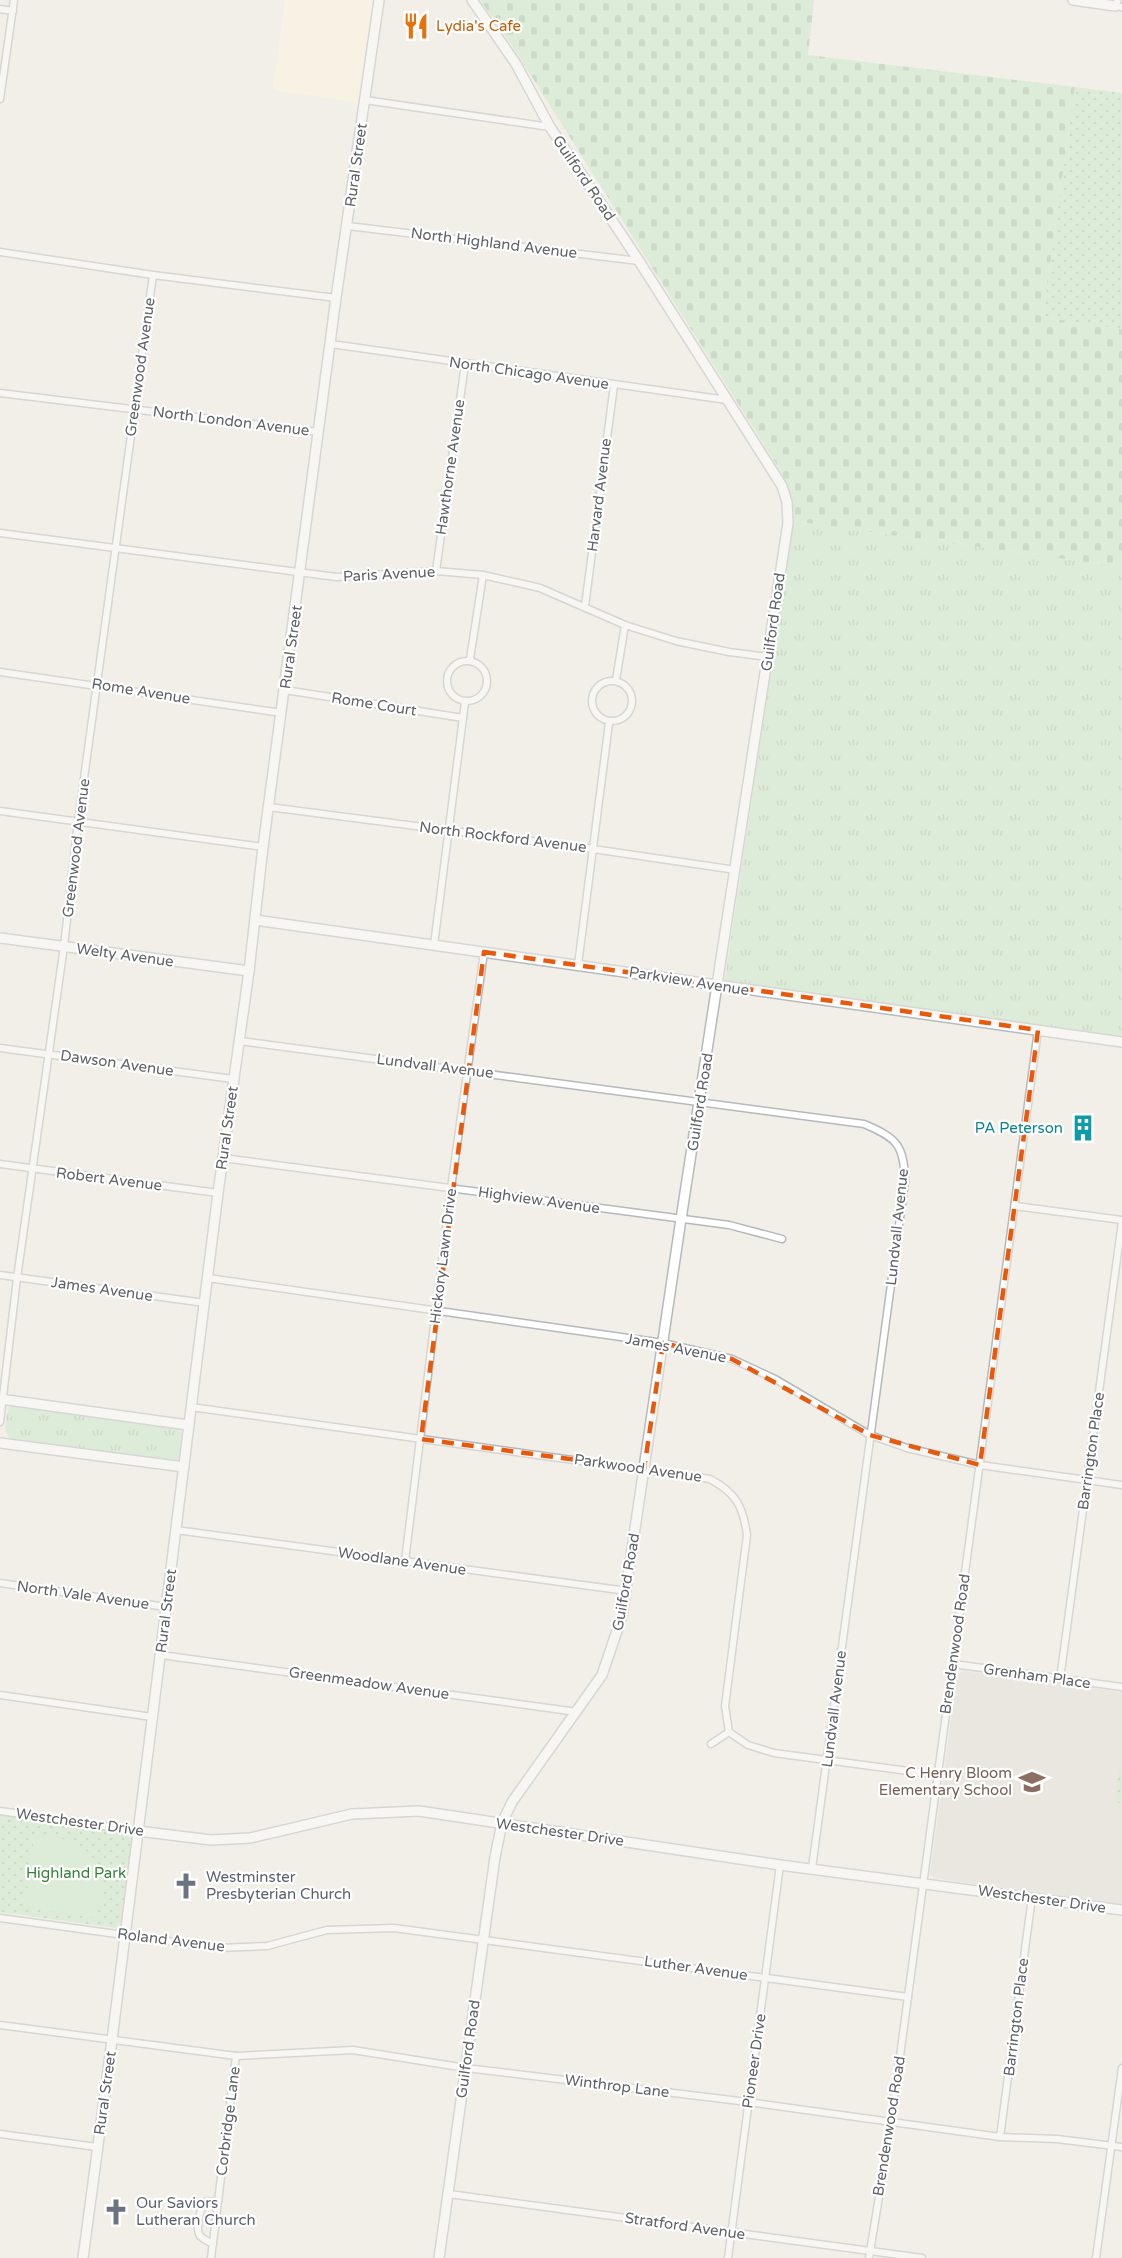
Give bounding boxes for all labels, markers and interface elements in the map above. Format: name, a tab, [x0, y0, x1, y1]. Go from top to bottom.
restaurant icon: Lydia's Cafe	[401, 11, 431, 41]
place label: Lydia's Cafe	[436, 17, 521, 35]
street label: Rural Street	[341, 122, 371, 208]
street label: Guilford Road	[549, 132, 619, 224]
street label: North Highland Avenue	[410, 224, 578, 262]
street label: Greenwood Avenue	[121, 296, 159, 438]
street label: North Chicago Avenue	[448, 353, 610, 393]
street label: Hawthorne Avenue	[432, 398, 468, 536]
street label: North London Avenue	[152, 402, 310, 440]
street label: Harvard Avenue	[583, 437, 615, 553]
street label: Paris Avenue	[342, 563, 436, 585]
street label: Guilford Road	[757, 572, 789, 672]
street label: Rural Street	[276, 604, 306, 690]
street label: Rome Avenue	[90, 674, 192, 708]
street label: Rome Court	[330, 688, 418, 720]
street label: Greenwood Avenue	[59, 777, 93, 919]
street label: North Rockford Avenue	[418, 818, 588, 856]
street label: Welty Avenue	[75, 939, 175, 971]
street label: Parkview Avenue	[628, 963, 750, 999]
street label: Dawson Avenue	[59, 1046, 175, 1080]
street label: Lundvall Avenue	[375, 1050, 495, 1082]
street label: Guilford Road	[683, 1052, 717, 1152]
street label: Rural Street	[212, 1085, 242, 1171]
building icon: PA Peterson	[1068, 1113, 1098, 1143]
place label: PA Peterson	[975, 1119, 1063, 1137]
street label: Robert Avenue	[55, 1164, 163, 1194]
street label: Lundvall Avenue	[882, 1168, 912, 1286]
street label: Highview Avenue	[477, 1183, 601, 1217]
street label: Hickory Lawn Drive	[426, 1187, 460, 1325]
street label: James Avenue	[50, 1273, 154, 1305]
street label: James Avenue	[624, 1329, 728, 1367]
street label: Barrington Place	[1074, 1391, 1108, 1511]
street label: Parkwood Avenue	[573, 1450, 703, 1486]
street label: Guilford Road	[609, 1532, 643, 1632]
street label: Woodlane Avenue	[337, 1543, 467, 1579]
street label: Rural Street	[152, 1568, 180, 1654]
street label: Brendenwood Road	[936, 1573, 974, 1715]
street label: North Vale Avenue	[16, 1577, 150, 1613]
street label: Lundvall Avenue	[818, 1649, 850, 1769]
street label: Grenham Place	[982, 1660, 1092, 1692]
street label: Greenmeadow Avenue	[288, 1663, 450, 1703]
place label: C Henry Bloom Elementary School	[879, 1764, 1012, 1799]
school or university icon: C Henry Bloom Elementary School	[1017, 1767, 1047, 1797]
street label: Westchester Drive	[15, 1804, 145, 1840]
street label: Westchester Drive	[495, 1814, 625, 1850]
park label: Highland Park	[26, 1864, 126, 1882]
place label: Westminster Presbyterian Church	[206, 1868, 351, 1903]
church icon: Westminster Presbyterian Church	[171, 1871, 201, 1901]
street label: Westchester Drive	[977, 1881, 1107, 1917]
street label: Roland Avenue	[116, 1924, 226, 1956]
street label: Luther Avenue	[643, 1952, 749, 1984]
street label: Barrington Place	[1000, 1957, 1032, 2077]
street label: Guilford Road	[452, 1999, 484, 2099]
street label: Pioneer Drive	[738, 2012, 770, 2110]
street label: Rural Street	[90, 2050, 120, 2136]
street label: Brendenwood Road	[869, 2055, 909, 2197]
street label: Corbridge Lane	[212, 2065, 244, 2177]
street label: Winthrop Lane	[564, 2071, 670, 2101]
place label: Our Saviors Lutheran Church	[136, 2194, 256, 2229]
church icon: Our Saviors Lutheran Church	[101, 2197, 131, 2227]
street label: Stratford Avenue	[624, 2209, 746, 2243]

